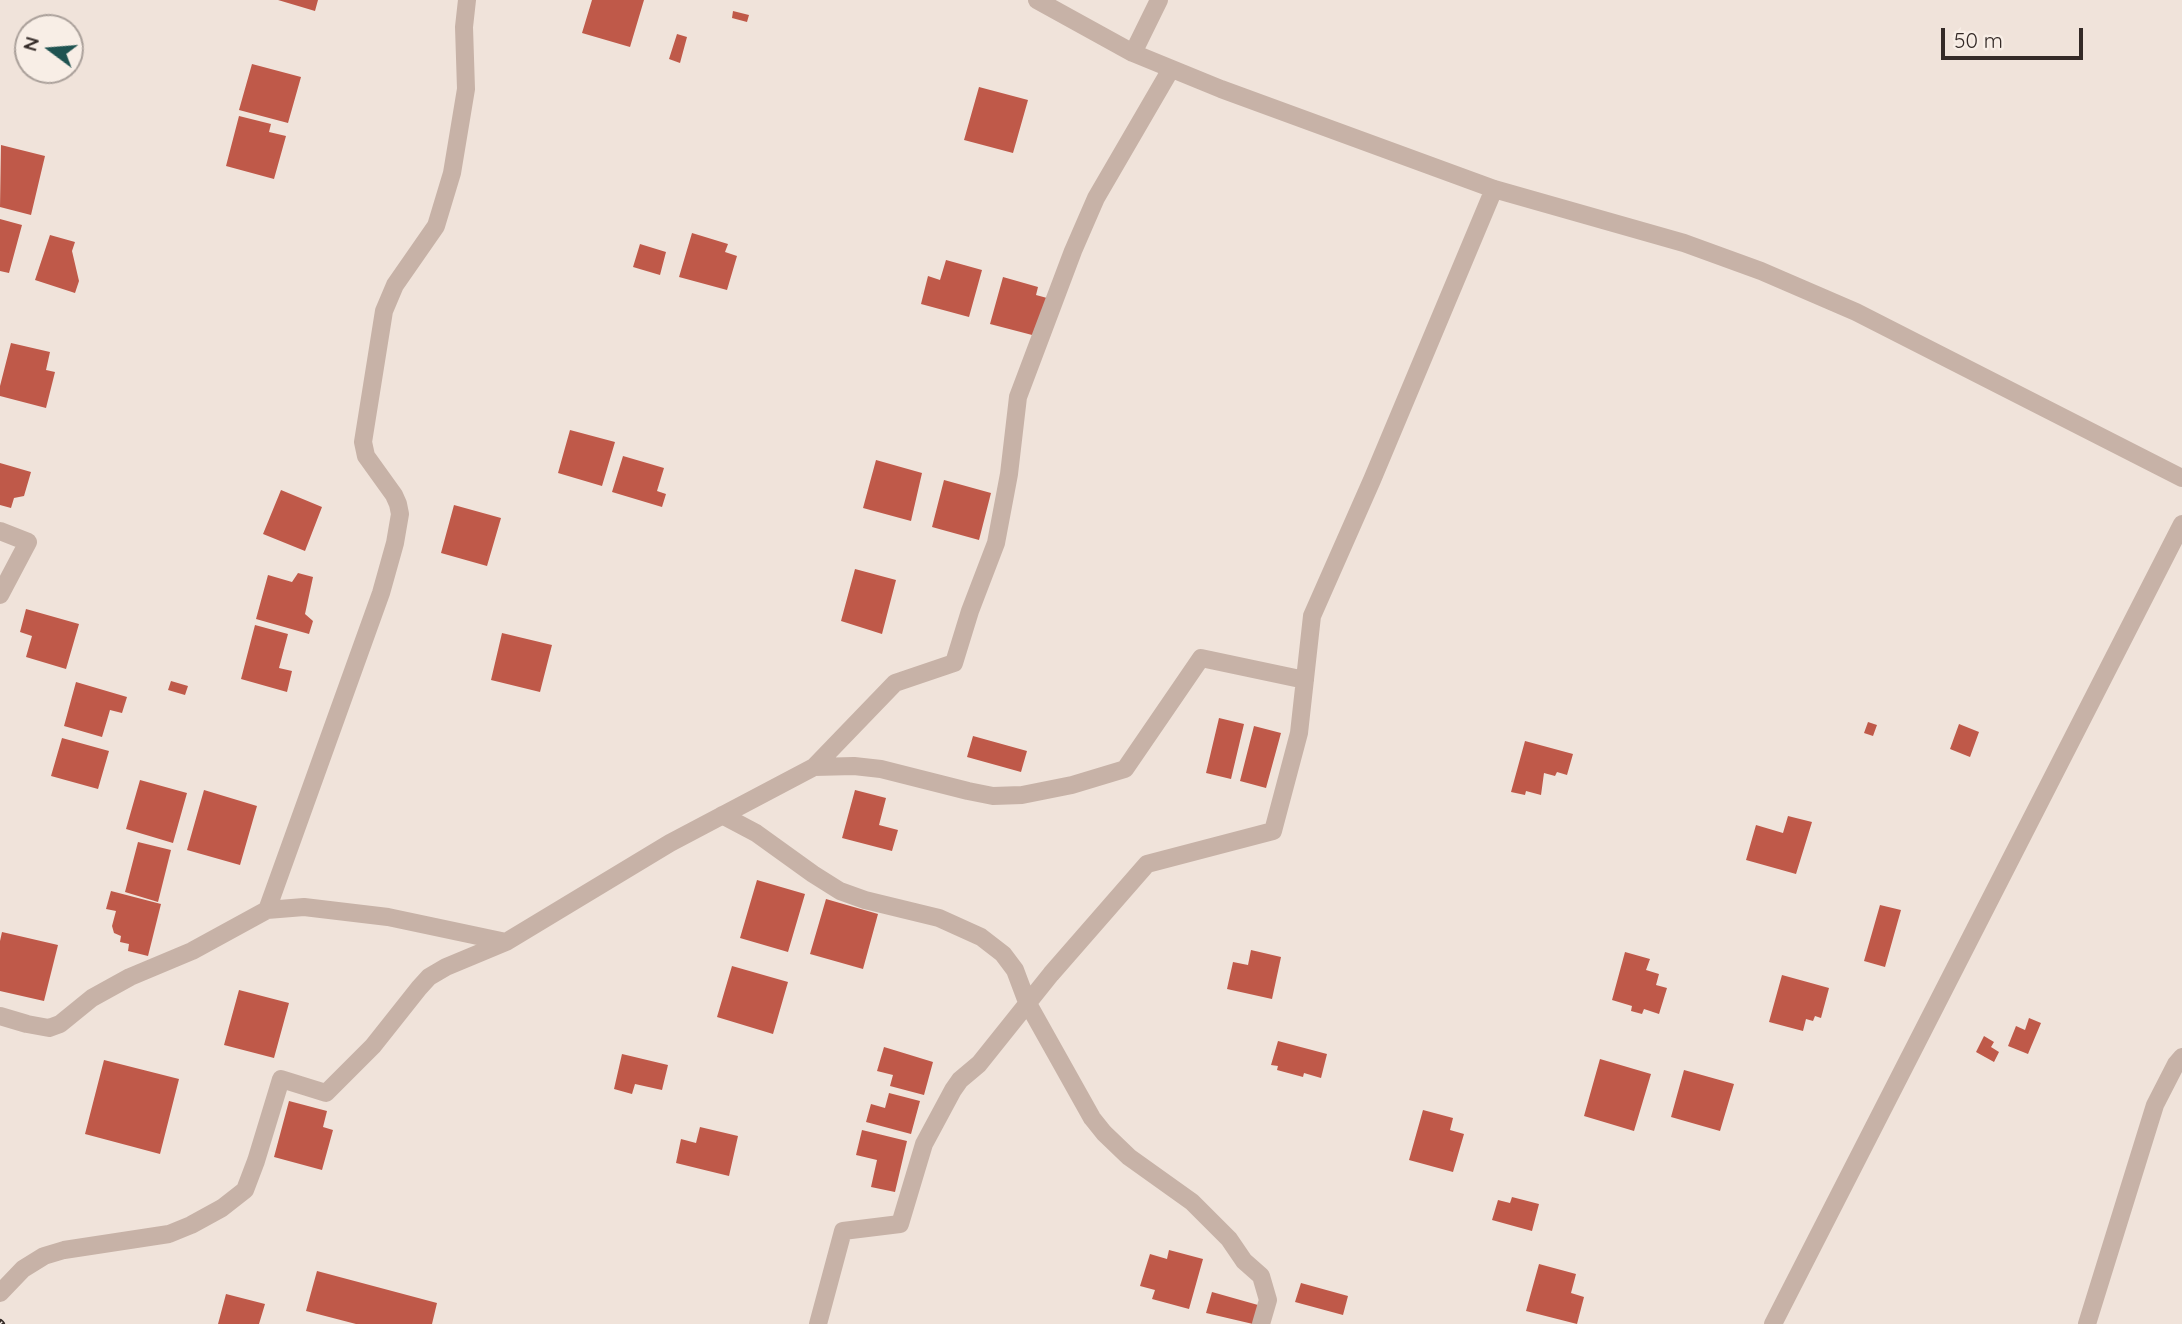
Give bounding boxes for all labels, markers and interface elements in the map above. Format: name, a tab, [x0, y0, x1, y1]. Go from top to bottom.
north arrow	[14, 14, 84, 84]
scale bar	[1944, 14, 2086, 58]
text: 50 m	[1954, 27, 2003, 53]
text: N	[17, 34, 44, 54]

